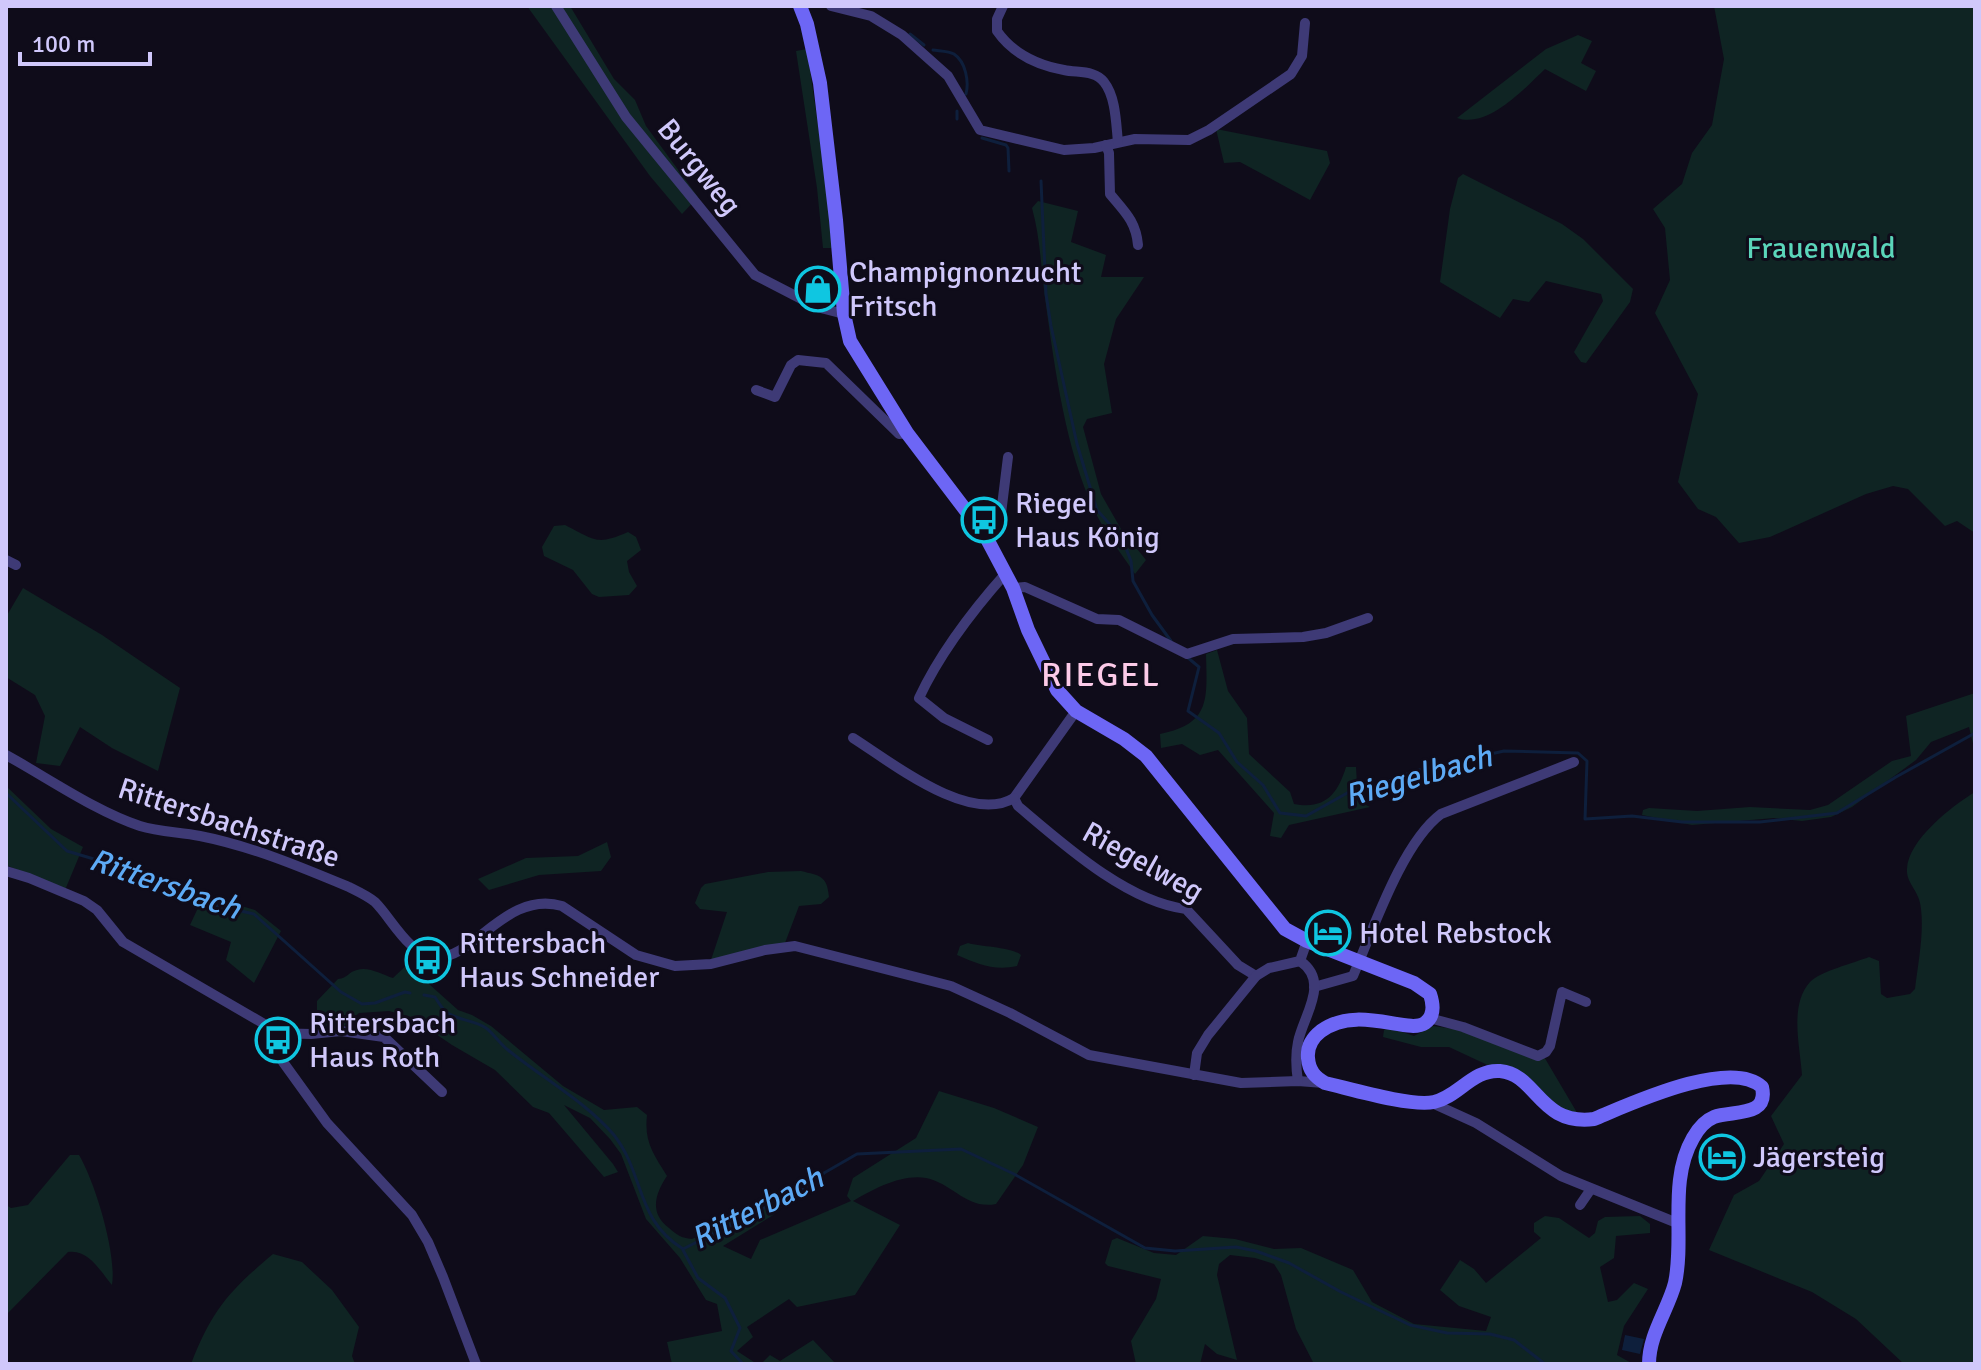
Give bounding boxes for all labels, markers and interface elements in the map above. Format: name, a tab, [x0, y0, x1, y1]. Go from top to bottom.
scale bar	[20, 16, 150, 66]
text: 100 m	[32, 29, 95, 59]
street label: Burgweg	[649, 111, 749, 223]
park label: Frauenwald	[1746, 230, 1896, 267]
place label: Champignonzucht Fritsch	[849, 254, 1081, 325]
shop icon: Champignonzucht Fritsch	[794, 265, 842, 313]
place label: Riegel Haus König	[1015, 485, 1160, 556]
bus stop icon: Riegel Haus König	[960, 496, 1008, 544]
district label: RIEGEL	[1041, 654, 1161, 696]
water label: Riegelbach	[1340, 736, 1498, 816]
street label: Rittersbachstraße	[114, 770, 344, 876]
street label: Riegelweg	[1076, 814, 1210, 910]
water label: Rittersbach	[84, 840, 247, 929]
hotel icon: Hotel Rebstock	[1304, 909, 1352, 957]
place label: Hotel Rebstock	[1359, 915, 1552, 952]
place label: Rittersbach Haus Schneider	[459, 925, 659, 996]
bus stop icon: Rittersbach Haus Schneider	[404, 936, 452, 984]
place label: Rittersbach Haus Roth	[309, 1005, 456, 1076]
bus stop icon: Rittersbach Haus Roth	[254, 1016, 302, 1064]
hotel icon: Jägersteig	[1698, 1133, 1746, 1181]
place label: Jägersteig	[1753, 1139, 1885, 1176]
water label: Ritterbach	[684, 1157, 831, 1258]

